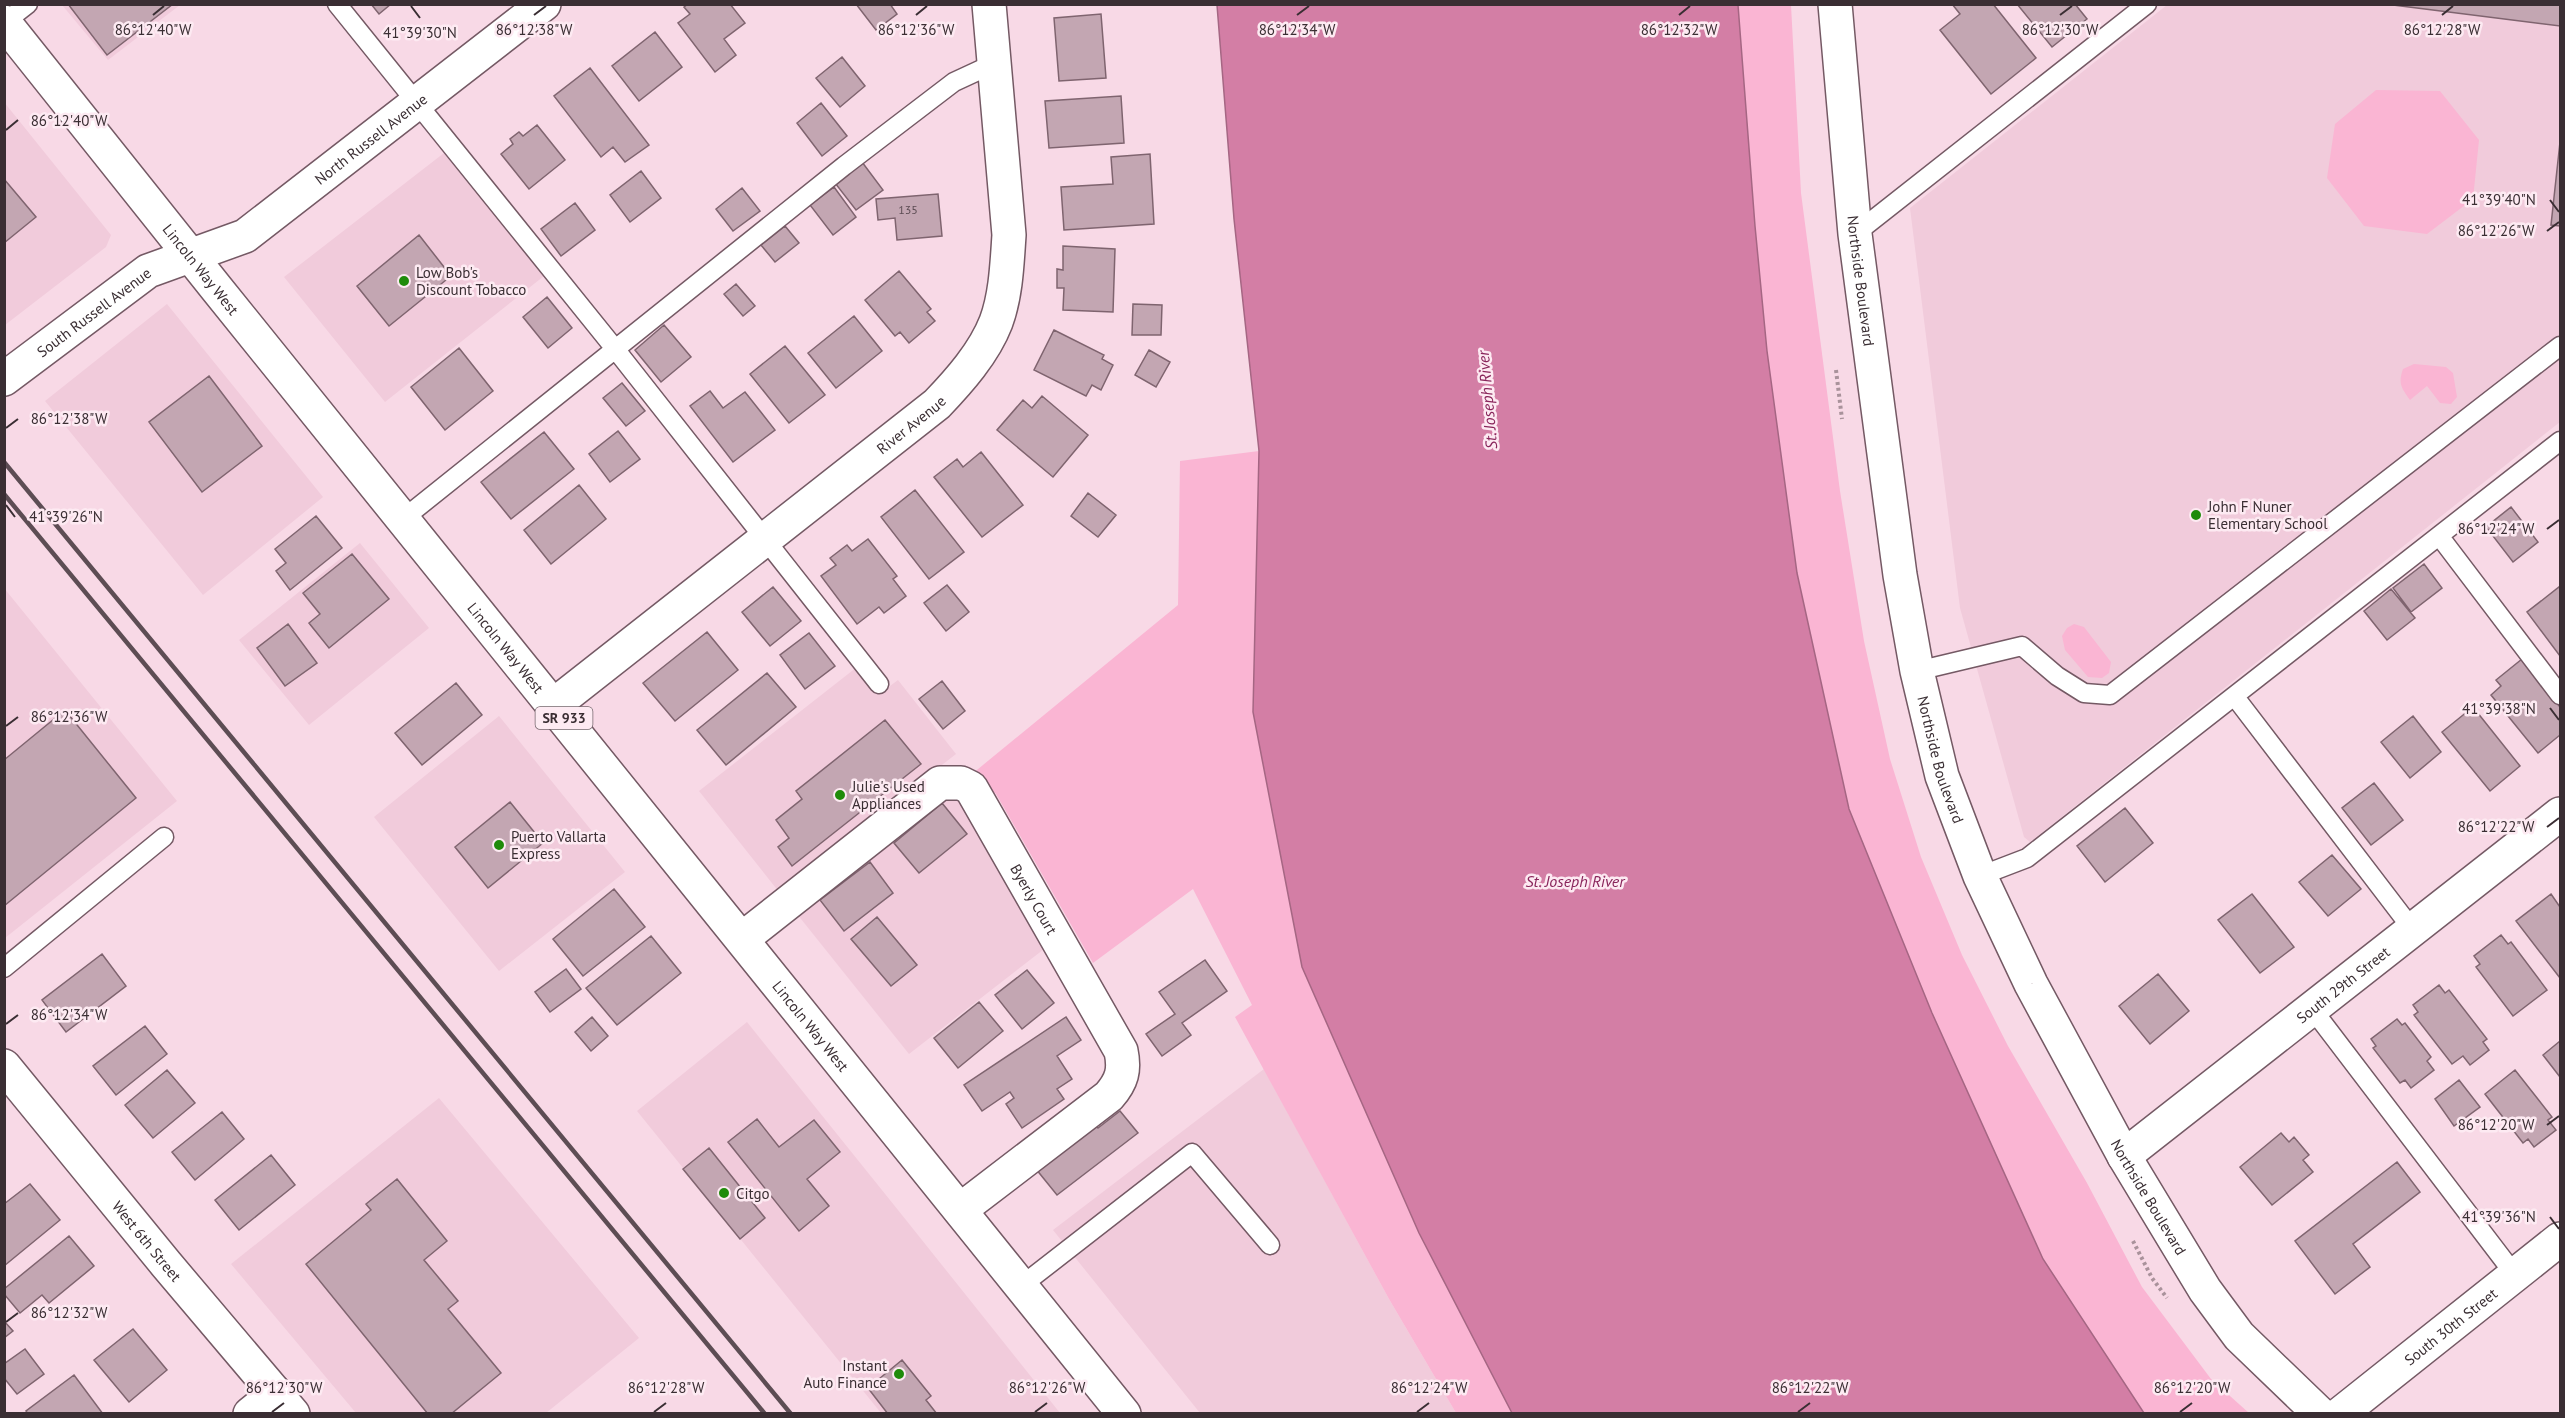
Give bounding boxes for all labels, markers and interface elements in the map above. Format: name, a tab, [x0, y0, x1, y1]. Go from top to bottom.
text: 86°12'40"W	[115, 20, 192, 39]
text: 86°12'38"W	[496, 20, 573, 39]
text: 86°12'36"W	[878, 20, 955, 39]
text: 86°12'34"W	[1259, 20, 1336, 39]
text: 86°12'32"W	[1641, 20, 1718, 39]
text: 86°12'30"W	[2022, 20, 2099, 39]
text: 86°12'28"W	[2404, 20, 2481, 39]
text: 41°39'30"N	[383, 23, 457, 42]
street label: North Russell Avenue	[310, 89, 431, 188]
text: 86°12'40"W	[31, 111, 108, 130]
text: 41°39'40"N	[2462, 190, 2536, 209]
house number: 135	[898, 202, 918, 217]
street label: Northside Boulevard	[1844, 215, 1879, 347]
street label: Lincoln Way West	[159, 220, 243, 318]
text: 86°12'26"W	[2458, 221, 2535, 240]
street label: South Russell Avenue	[33, 263, 154, 361]
place label: Low Bob's Discount Tobacco	[416, 263, 526, 299]
marker: Low Bob's Discount Tobacco	[397, 274, 411, 288]
water label: St. Joseph River	[1473, 348, 1501, 450]
street label: River Avenue	[872, 391, 950, 458]
text: 86°12'38"W	[31, 409, 108, 428]
place label: John F Nuner Elementary School	[2207, 497, 2328, 533]
text: 41°39'26"N	[29, 507, 103, 526]
marker: John F Nuner Elementary School	[2189, 508, 2203, 522]
text: 86°12'24"W	[2458, 519, 2535, 538]
street label: Lincoln Way West	[464, 598, 548, 697]
street label: Northside Boulevard	[1914, 694, 1968, 826]
text: 41°39'38"N	[2462, 699, 2536, 718]
text: 86°12'36"W	[31, 707, 108, 726]
road number: SR 933	[536, 707, 592, 729]
place label: Julie's Used Appliances	[851, 777, 925, 813]
marker: Julie's Used Appliances	[833, 788, 847, 802]
text: 86°12'22"W	[2458, 817, 2535, 836]
place label: Puerto Vallarta Express	[511, 827, 606, 863]
marker: Puerto Vallarta Express	[492, 838, 506, 852]
street label: Byerly Court	[1007, 860, 1062, 938]
water label: St. Joseph River	[1526, 871, 1626, 891]
street label: South 29th Street	[2292, 942, 2393, 1027]
street label: Lincoln Way West	[769, 977, 853, 1075]
text: 86°12'34"W	[31, 1005, 108, 1024]
text: 86°12'20"W	[2458, 1115, 2535, 1134]
street label: Northside Boulevard	[2107, 1136, 2191, 1258]
place label: Citgo	[736, 1184, 770, 1203]
marker: Citgo	[717, 1186, 731, 1200]
street label: West 6th Street	[108, 1197, 186, 1285]
text: 41°39'36"N	[2462, 1207, 2536, 1226]
street label: South 30th Street	[2400, 1283, 2501, 1369]
text: 86°12'32"W	[31, 1303, 108, 1322]
place label: Instant Auto Finance	[804, 1356, 887, 1392]
marker: Instant Auto Finance	[892, 1367, 906, 1381]
text: 86°12'30"W	[246, 1378, 323, 1397]
text: 86°12'28"W	[628, 1378, 705, 1397]
text: 86°12'26"W	[1009, 1378, 1086, 1397]
text: 86°12'24"W	[1391, 1378, 1468, 1397]
text: 86°12'22"W	[1772, 1378, 1849, 1397]
text: 86°12'20"W	[2154, 1378, 2231, 1397]

